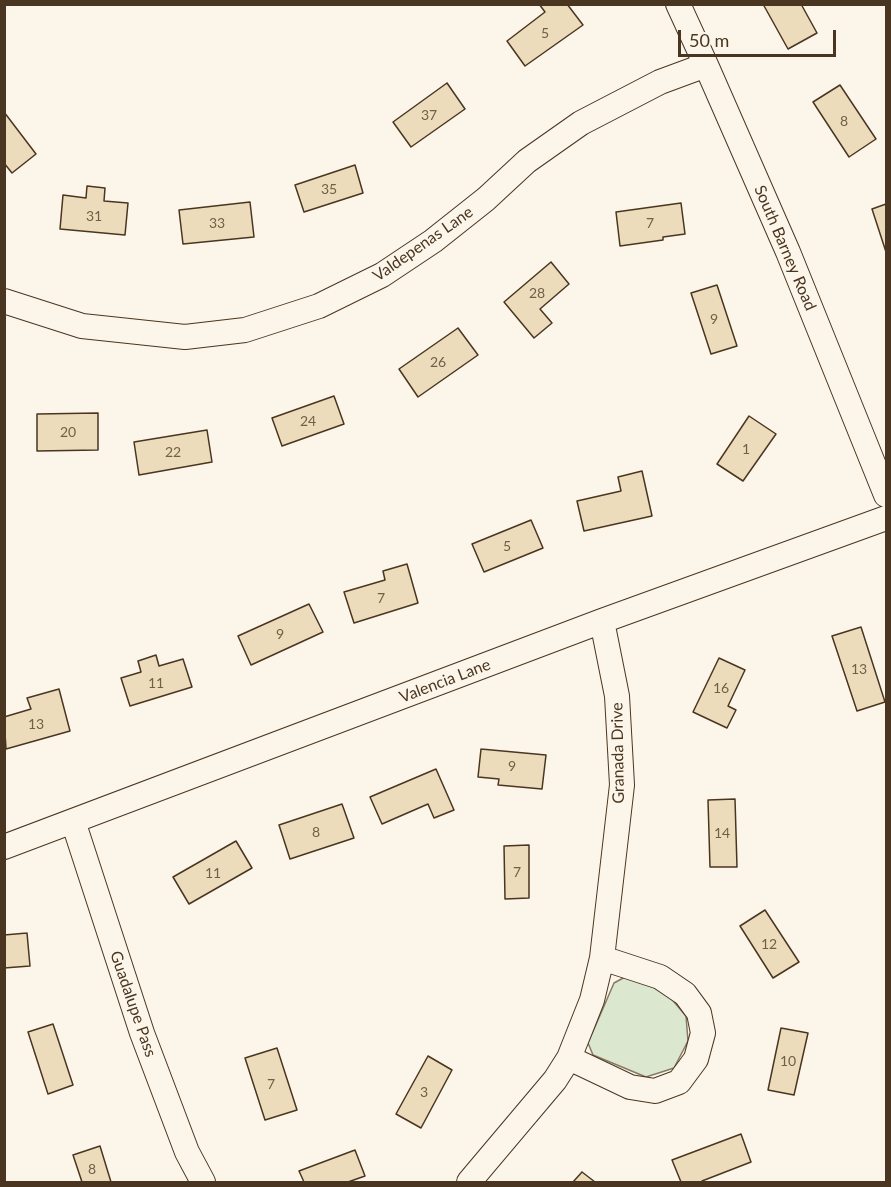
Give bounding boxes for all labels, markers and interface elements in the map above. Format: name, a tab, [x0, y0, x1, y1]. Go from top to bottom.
scale bar	[681, 18, 838, 56]
house number: 5	[541, 25, 549, 41]
text: 50 m	[689, 29, 729, 51]
house number: 37	[421, 107, 437, 123]
house number: 8	[840, 113, 848, 129]
house number: 35	[321, 181, 337, 197]
street label: South Barney Road	[750, 182, 820, 314]
street label: Valdepenas Lane	[369, 202, 477, 286]
house number: 31	[86, 208, 102, 224]
house number: 33	[209, 215, 225, 231]
house number: 7	[646, 215, 654, 231]
house number: 28	[529, 285, 545, 301]
house number: 9	[710, 311, 718, 327]
house number: 26	[430, 354, 446, 370]
house number: 24	[300, 413, 316, 429]
house number: 20	[60, 424, 76, 440]
house number: 1	[742, 441, 750, 457]
house number: 22	[165, 444, 181, 460]
house number: 5	[503, 538, 511, 554]
house number: 7	[377, 590, 385, 606]
house number: 9	[276, 626, 284, 642]
street label: Valencia Lane	[397, 655, 493, 707]
house number: 13	[851, 661, 867, 677]
house number: 11	[148, 675, 164, 691]
house number: 16	[713, 680, 729, 696]
street label: Granada Drive	[608, 702, 628, 804]
house number: 13	[28, 716, 44, 732]
house number: 9	[508, 758, 516, 774]
house number: 8	[312, 824, 320, 840]
house number: 14	[714, 825, 730, 841]
house number: 7	[513, 864, 521, 880]
house number: 11	[205, 865, 221, 881]
house number: 12	[761, 936, 777, 952]
street label: Guadalupe Pass	[106, 949, 160, 1059]
house number: 10	[780, 1053, 796, 1069]
house number: 7	[267, 1076, 275, 1092]
house number: 3	[420, 1084, 428, 1100]
house number: 8	[88, 1161, 96, 1177]

